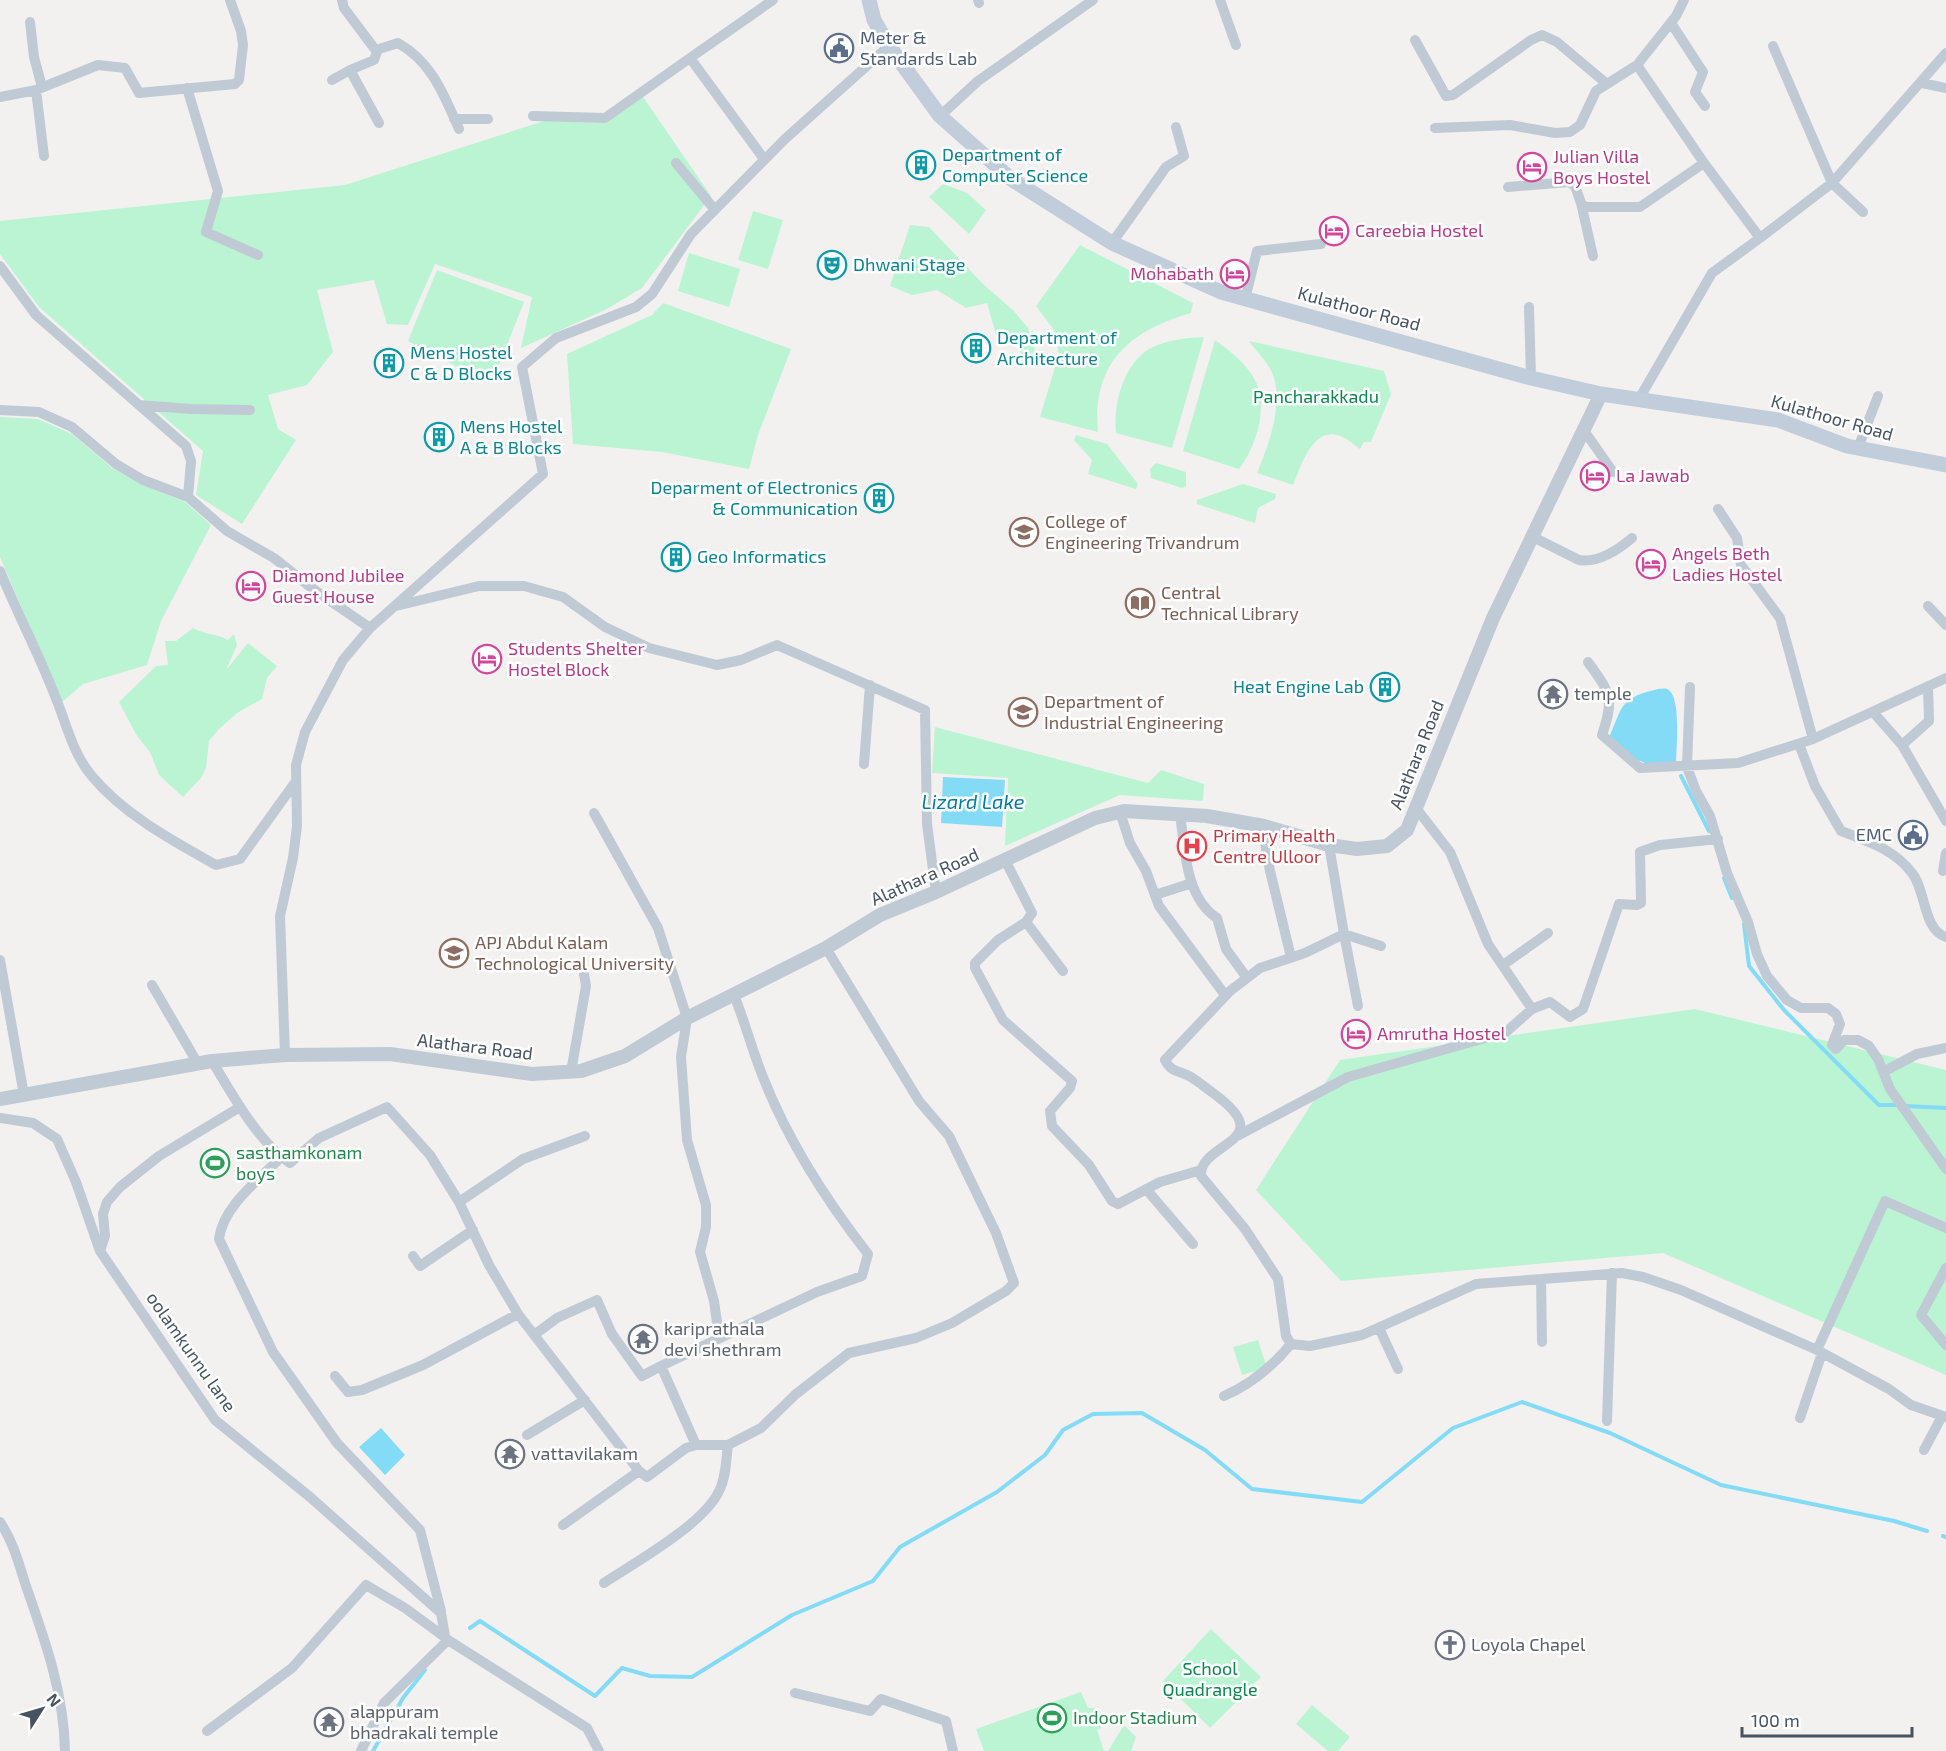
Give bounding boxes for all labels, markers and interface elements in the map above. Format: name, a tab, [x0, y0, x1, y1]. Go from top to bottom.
place label: Meter & Standards Lab	[860, 26, 977, 69]
public building icon: Meter & Standards Lab	[823, 32, 855, 64]
place label: Department of Computer Science	[942, 143, 1088, 186]
place label: Julian Villa Boys Hostel	[1553, 145, 1651, 188]
building icon: Department of Computer Science	[905, 149, 937, 181]
hotel icon: Julian Villa Boys Hostel	[1516, 151, 1548, 183]
hotel icon: Careebia Hostel	[1318, 215, 1350, 247]
place label: Careebia Hostel	[1355, 219, 1484, 241]
theatre icon: Dhwani Stage	[816, 249, 848, 281]
place label: Dhwani Stage	[853, 253, 965, 275]
hotel icon: Mohabath	[1219, 258, 1251, 290]
place label: Mohabath	[1130, 262, 1214, 284]
street label: Kulathoor Road	[1295, 281, 1423, 335]
place label: Department of Architecture	[997, 326, 1118, 369]
building icon: Department of Architecture	[960, 332, 992, 364]
place label: Mens Hostel C & D Blocks	[410, 341, 513, 384]
building icon: Mens Hostel C & D Blocks	[373, 347, 405, 379]
park label: Pancharakkadu	[1253, 385, 1379, 407]
street label: Kulathoor Road	[1769, 389, 1896, 445]
place label: Mens Hostel A & B Blocks	[460, 415, 563, 458]
building icon: Mens Hostel A & B Blocks	[423, 421, 455, 453]
hotel icon: La Jawab	[1579, 460, 1611, 492]
place label: La Jawab	[1616, 464, 1690, 486]
place label: Deparment of Electronics & Communication	[651, 476, 858, 519]
building icon: Deparment of Electronics & Communication	[863, 482, 895, 514]
place label: College of Engineering Trivandrum	[1045, 510, 1239, 553]
school or university icon: College of Engineering Trivandrum	[1008, 516, 1040, 548]
building icon: Geo Informatics	[660, 541, 692, 573]
place label: Angels Beth Ladies Hostel	[1672, 542, 1783, 585]
place label: Geo Informatics	[697, 545, 826, 567]
hotel icon: Angels Beth Ladies Hostel	[1635, 548, 1667, 580]
place label: Diamond Jubilee Guest House	[272, 564, 405, 607]
hotel icon: Diamond Jubilee Guest House	[235, 570, 267, 602]
place label: Central Technical Library	[1161, 581, 1299, 624]
library icon: Central Technical Library	[1124, 587, 1156, 619]
place label: Students Shelter Hostel Block	[508, 637, 645, 680]
hotel icon: Students Shelter Hostel Block	[471, 643, 503, 675]
building icon: Heat Engine Lab	[1369, 671, 1401, 703]
place label: Heat Engine Lab	[1233, 675, 1364, 697]
temple icon: temple	[1537, 678, 1569, 710]
place label: temple	[1574, 682, 1632, 704]
place label: Department of Industrial Engineering	[1044, 690, 1223, 733]
school or university icon: Department of Industrial Engineering	[1007, 696, 1039, 728]
street label: Alathara Road	[1384, 697, 1448, 813]
water label: Lizard Lake	[922, 789, 1025, 813]
public building icon: EMC	[1897, 819, 1929, 851]
place label: EMC	[1856, 823, 1892, 845]
place label: Primary Health Centre Ulloor	[1213, 824, 1335, 867]
hospital icon: Primary Health Centre Ulloor	[1176, 830, 1208, 862]
street label: Alathara Road	[867, 842, 982, 910]
place label: APJ Abdul Kalam Technological University	[475, 931, 674, 974]
school or university icon: APJ Abdul Kalam Technological University	[438, 937, 470, 969]
hotel icon: Amrutha Hostel	[1340, 1018, 1372, 1050]
place label: Amrutha Hostel	[1377, 1022, 1507, 1044]
street label: Alathara Road	[416, 1028, 534, 1064]
place label: sasthamkonam boys	[236, 1141, 362, 1184]
sports icon: sasthamkonam boys	[199, 1147, 231, 1179]
street label: oolamkunnu lane	[142, 1287, 241, 1416]
place label: kariprathala devi shethram	[664, 1317, 781, 1360]
temple icon: kariprathala devi shethram	[627, 1323, 659, 1355]
temple icon: vattavilakam	[494, 1438, 526, 1470]
place label: vattavilakam	[531, 1442, 638, 1464]
church icon: Loyola Chapel	[1434, 1629, 1466, 1661]
place label: Loyola Chapel	[1471, 1633, 1586, 1655]
park label: School Quadrangle	[1162, 1657, 1258, 1700]
north arrow	[12, 1679, 72, 1739]
text: N	[43, 1689, 65, 1710]
place label: alappuram bhadrakali temple	[350, 1700, 498, 1743]
scale bar	[1742, 1700, 1912, 1738]
sports icon: Indoor Stadium	[1036, 1702, 1068, 1734]
temple icon: alappuram bhadrakali temple	[313, 1706, 345, 1738]
place label: Indoor Stadium	[1073, 1706, 1197, 1728]
text: 100 m	[1751, 1709, 1800, 1731]

